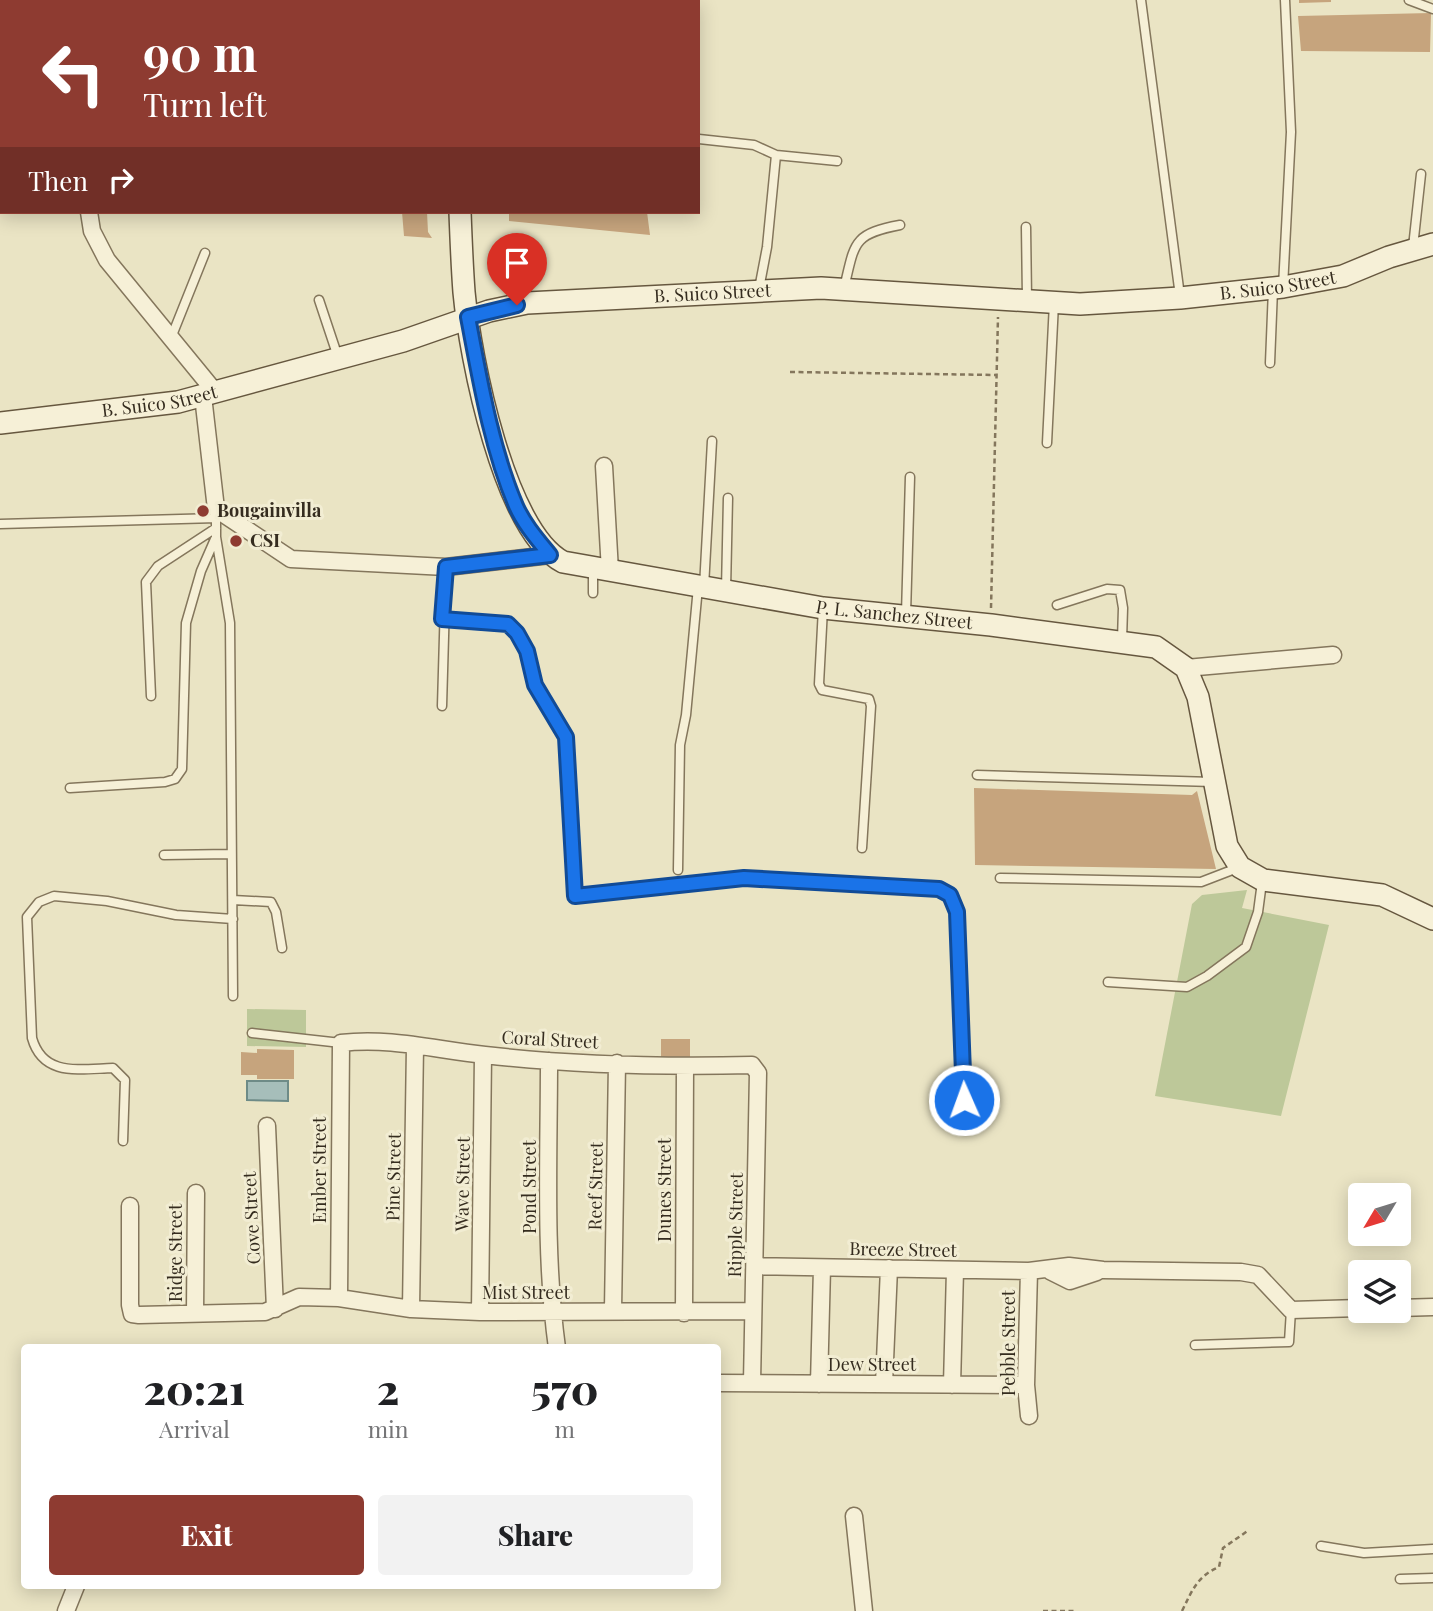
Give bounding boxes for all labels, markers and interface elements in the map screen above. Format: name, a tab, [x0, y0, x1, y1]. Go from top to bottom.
text: 90 m	[143, 19, 257, 84]
icon: left	[28, 28, 119, 119]
text: Turn left	[143, 82, 267, 125]
icon: right	[102, 161, 140, 199]
text: Then	[28, 163, 88, 198]
pin	[487, 233, 547, 305]
icon: arrive	[498, 244, 536, 282]
street label: B. Suico Street	[1218, 264, 1338, 305]
street label: B. Suico Street	[653, 278, 772, 308]
street label: B. Suico Street	[100, 379, 220, 422]
place label: Bougainvilla	[217, 498, 322, 522]
marker: Bougainvilla	[195, 503, 211, 519]
place label: CSI	[250, 528, 280, 552]
marker: CSI	[228, 533, 244, 549]
street label: P. L. Sanchez Street	[814, 594, 974, 634]
street label: Coral Street	[501, 1024, 600, 1054]
position arrow	[927, 1063, 1001, 1137]
street label: Ember Street	[307, 1116, 331, 1223]
street label: Pine Street	[380, 1132, 406, 1221]
street label: Wave Street	[449, 1136, 475, 1233]
street label: Dunes Street	[652, 1137, 676, 1242]
street label: Pond Street	[517, 1139, 541, 1234]
street label: Reef Street	[582, 1141, 608, 1231]
street label: Cove Street	[237, 1171, 265, 1265]
street label: Ripple Street	[722, 1172, 748, 1278]
north arrow	[1348, 1183, 1410, 1246]
map controls	[1348, 1183, 1411, 1323]
street label: Ridge Street	[163, 1203, 187, 1302]
street label: Breeze Street	[849, 1236, 958, 1262]
button: layers	[1348, 1260, 1411, 1323]
street label: Mist Street	[482, 1280, 571, 1304]
street label: Pebble Street	[996, 1289, 1020, 1396]
street label: Dew Street	[828, 1352, 917, 1376]
text: 20:21	[143, 1360, 245, 1416]
text: 2	[377, 1360, 399, 1416]
text: 570	[531, 1360, 599, 1416]
text: Arrival	[159, 1413, 230, 1444]
text: min	[368, 1413, 409, 1444]
text: m	[555, 1413, 575, 1444]
button: Exit	[49, 1495, 364, 1575]
button: Share	[378, 1495, 693, 1575]

